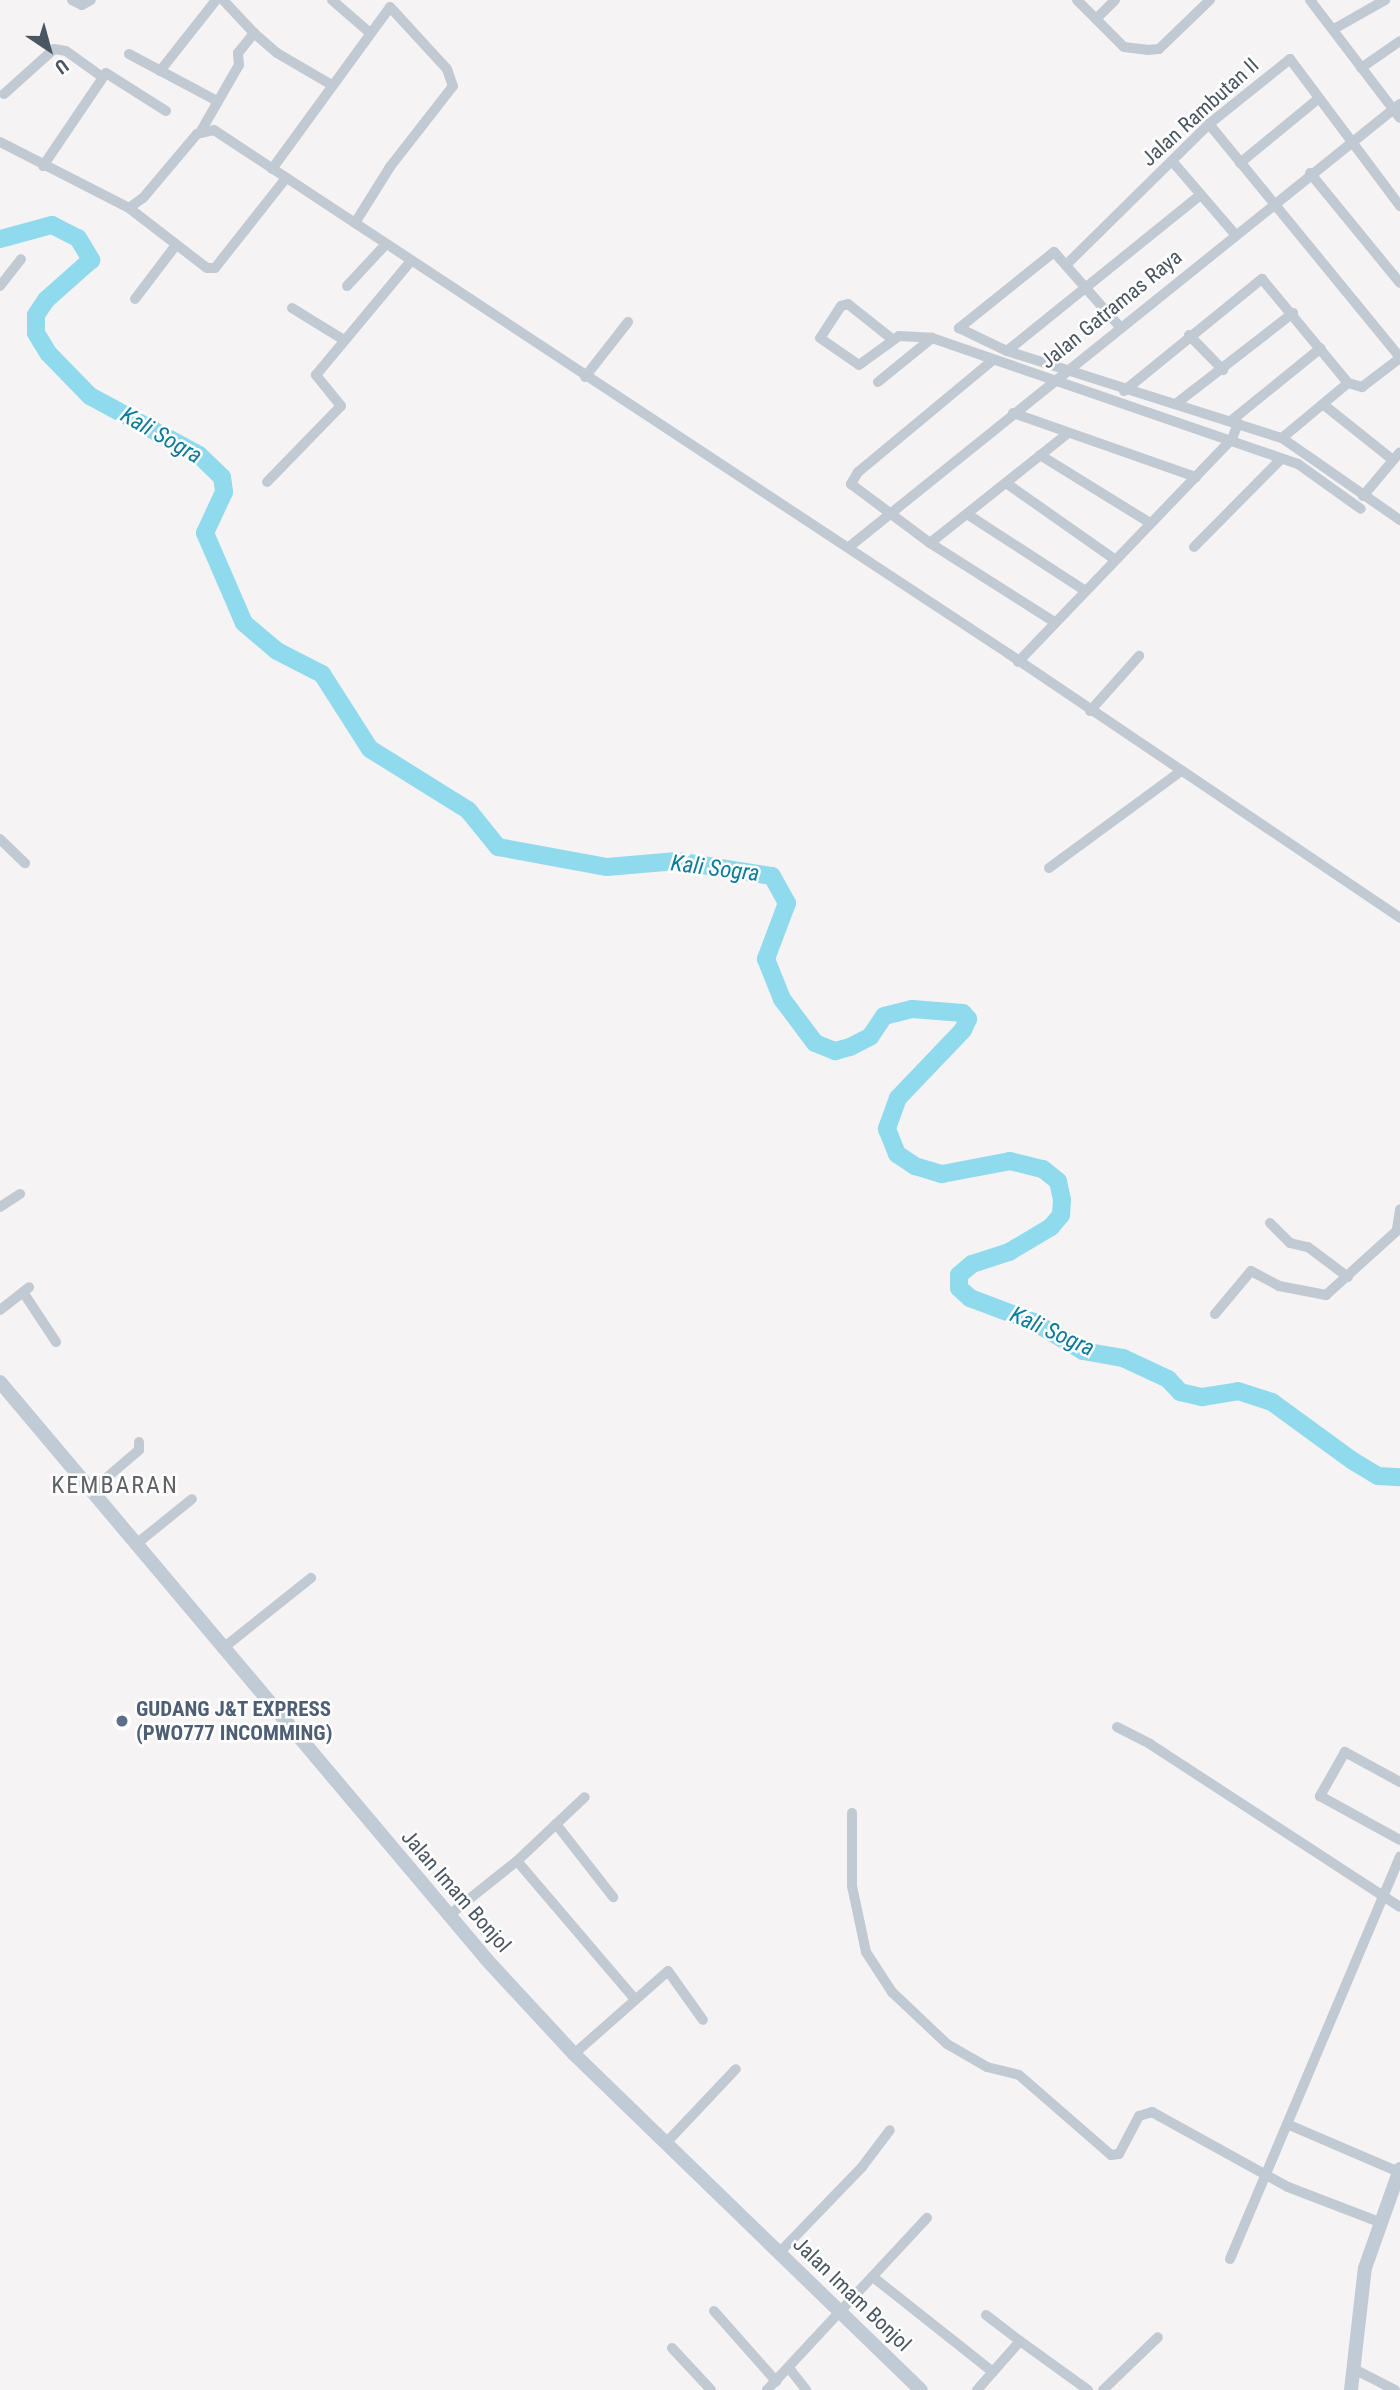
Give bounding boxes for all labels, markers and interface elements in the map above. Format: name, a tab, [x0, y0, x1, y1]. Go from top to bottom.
north arrow	[14, 14, 84, 84]
street label: Jalan Rambutan II	[1136, 53, 1264, 171]
text: U	[50, 54, 73, 79]
street label: Jalan Gatramas Raya	[1035, 244, 1187, 374]
water label: Kali Sogra	[116, 402, 206, 470]
water label: Kali Sogra	[669, 850, 761, 888]
water label: Kali Sogra	[1006, 1301, 1098, 1363]
district label: KEMBARAN	[52, 1472, 178, 1500]
place label: GUDANG J&T EXPRESS (PWO777 INCOMMING)	[136, 1696, 332, 1746]
marker: GUDANG J&T EXPRESS (PWO777 INCOMMING)	[114, 1713, 130, 1729]
street label: Jalan Imam Bonjol	[396, 1825, 516, 1957]
street label: Jalan Imam Bonjol	[788, 2231, 916, 2357]

